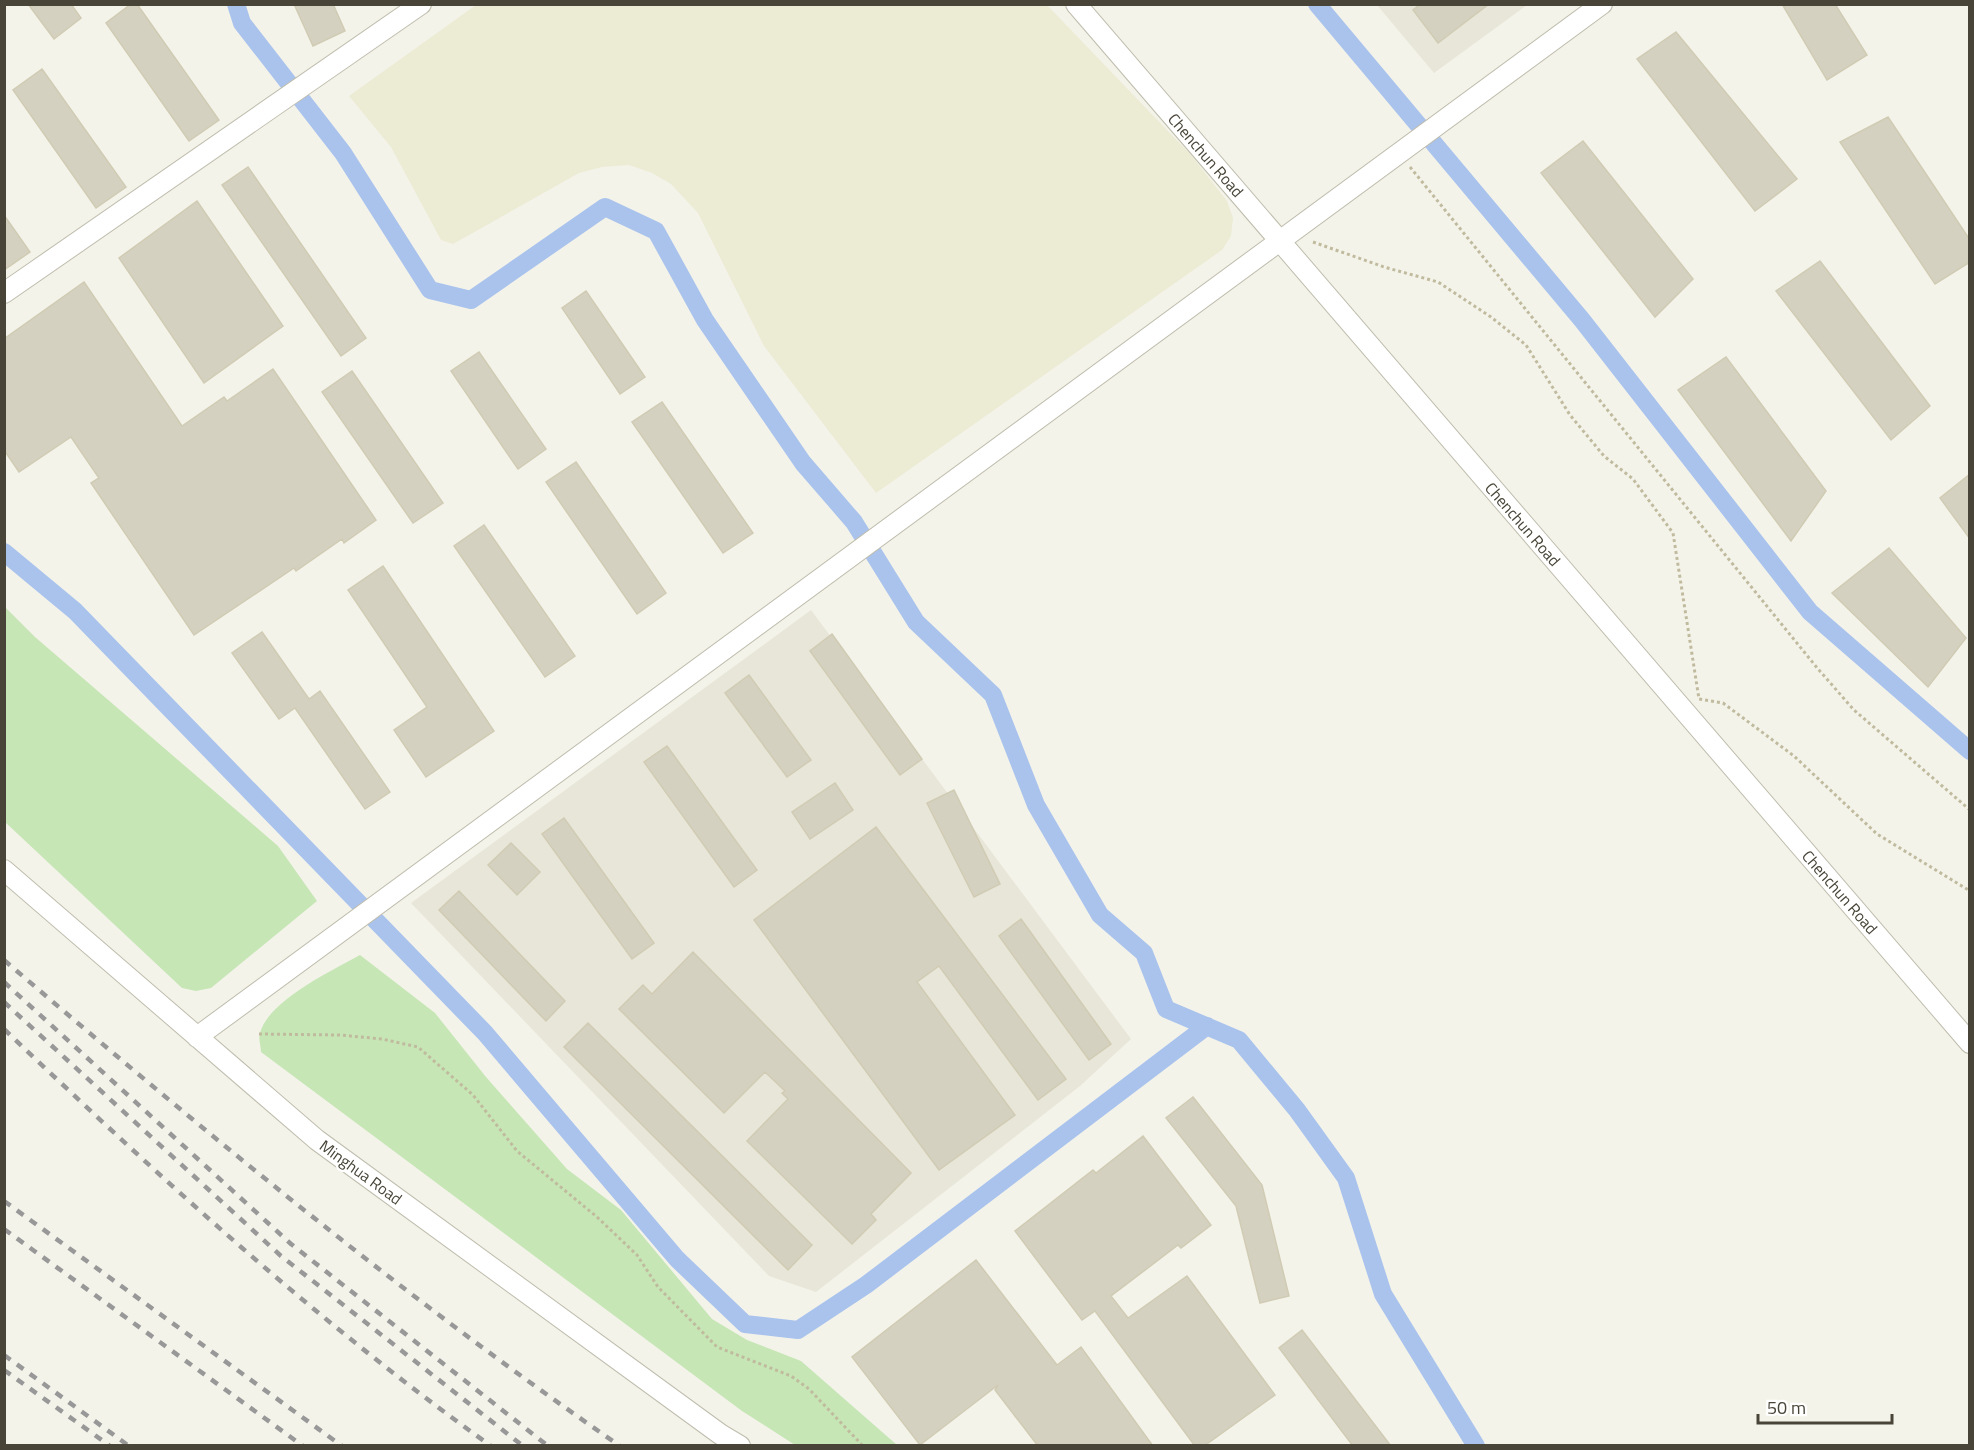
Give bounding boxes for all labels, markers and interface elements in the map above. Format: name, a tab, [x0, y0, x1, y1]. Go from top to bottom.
street label: Chenchun Road	[1163, 108, 1249, 202]
street label: Chenchun Road	[1480, 477, 1566, 571]
street label: Chenchun Road	[1797, 845, 1883, 939]
street label: Minghua Road	[315, 1134, 407, 1210]
scale bar	[1758, 1387, 1892, 1425]
text: 50 m	[1767, 1394, 1806, 1421]

